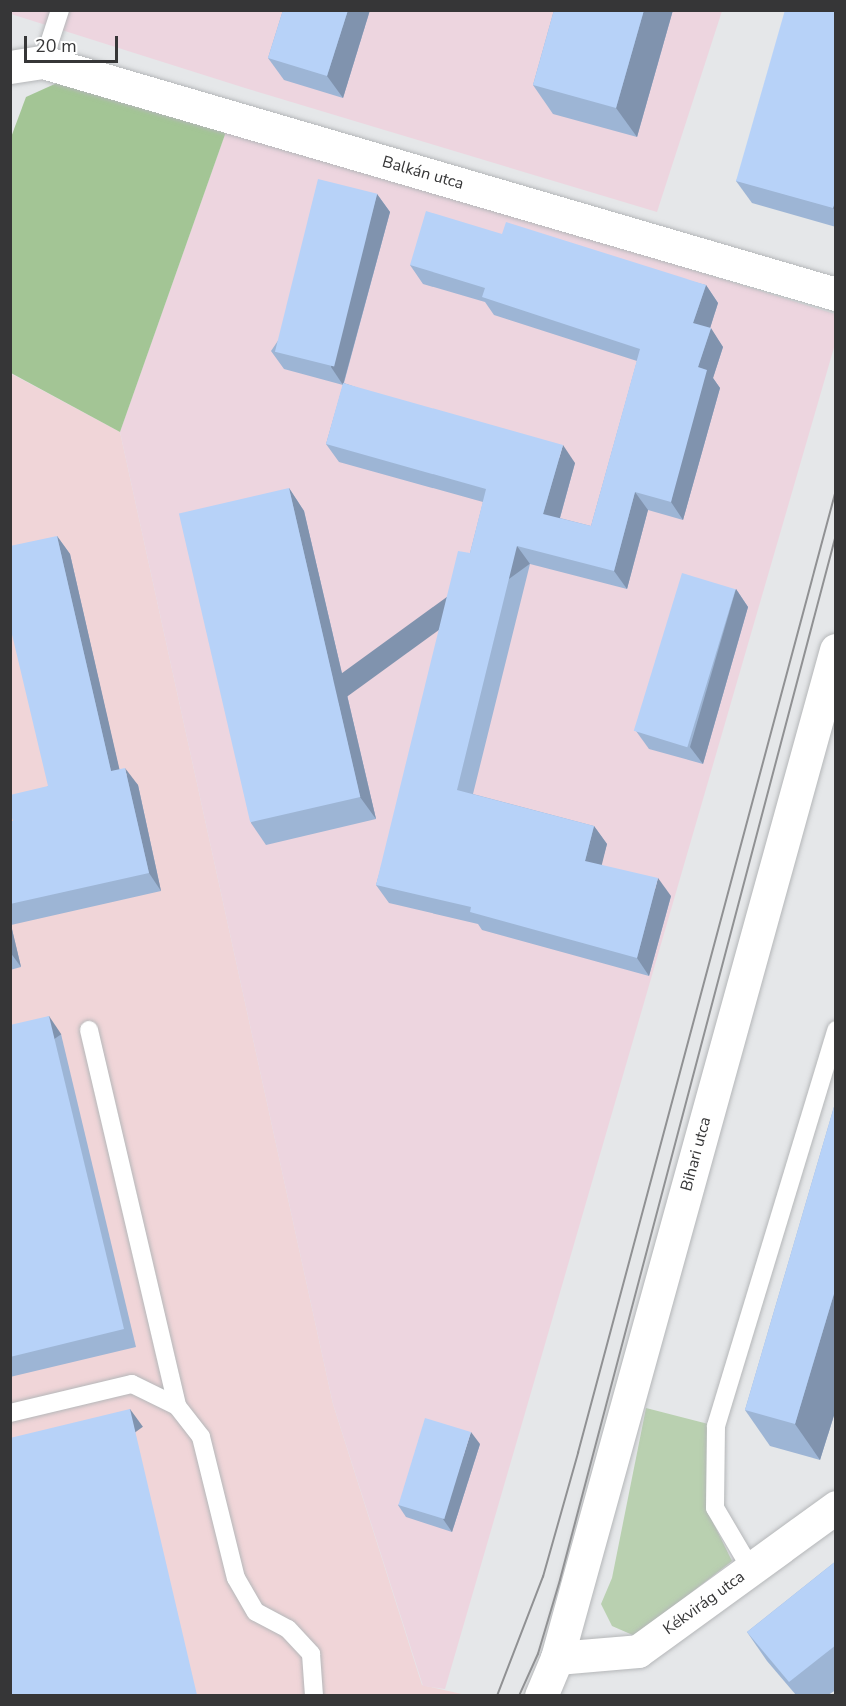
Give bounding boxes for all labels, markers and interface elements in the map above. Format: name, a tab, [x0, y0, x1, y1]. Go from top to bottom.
scale bar	[27, 24, 122, 62]
text: 20 m	[35, 34, 77, 58]
street label: Balkán utca	[380, 152, 466, 194]
street label: Bihari utca	[677, 1115, 715, 1193]
street label: Kékvirág utca	[660, 1567, 748, 1639]

